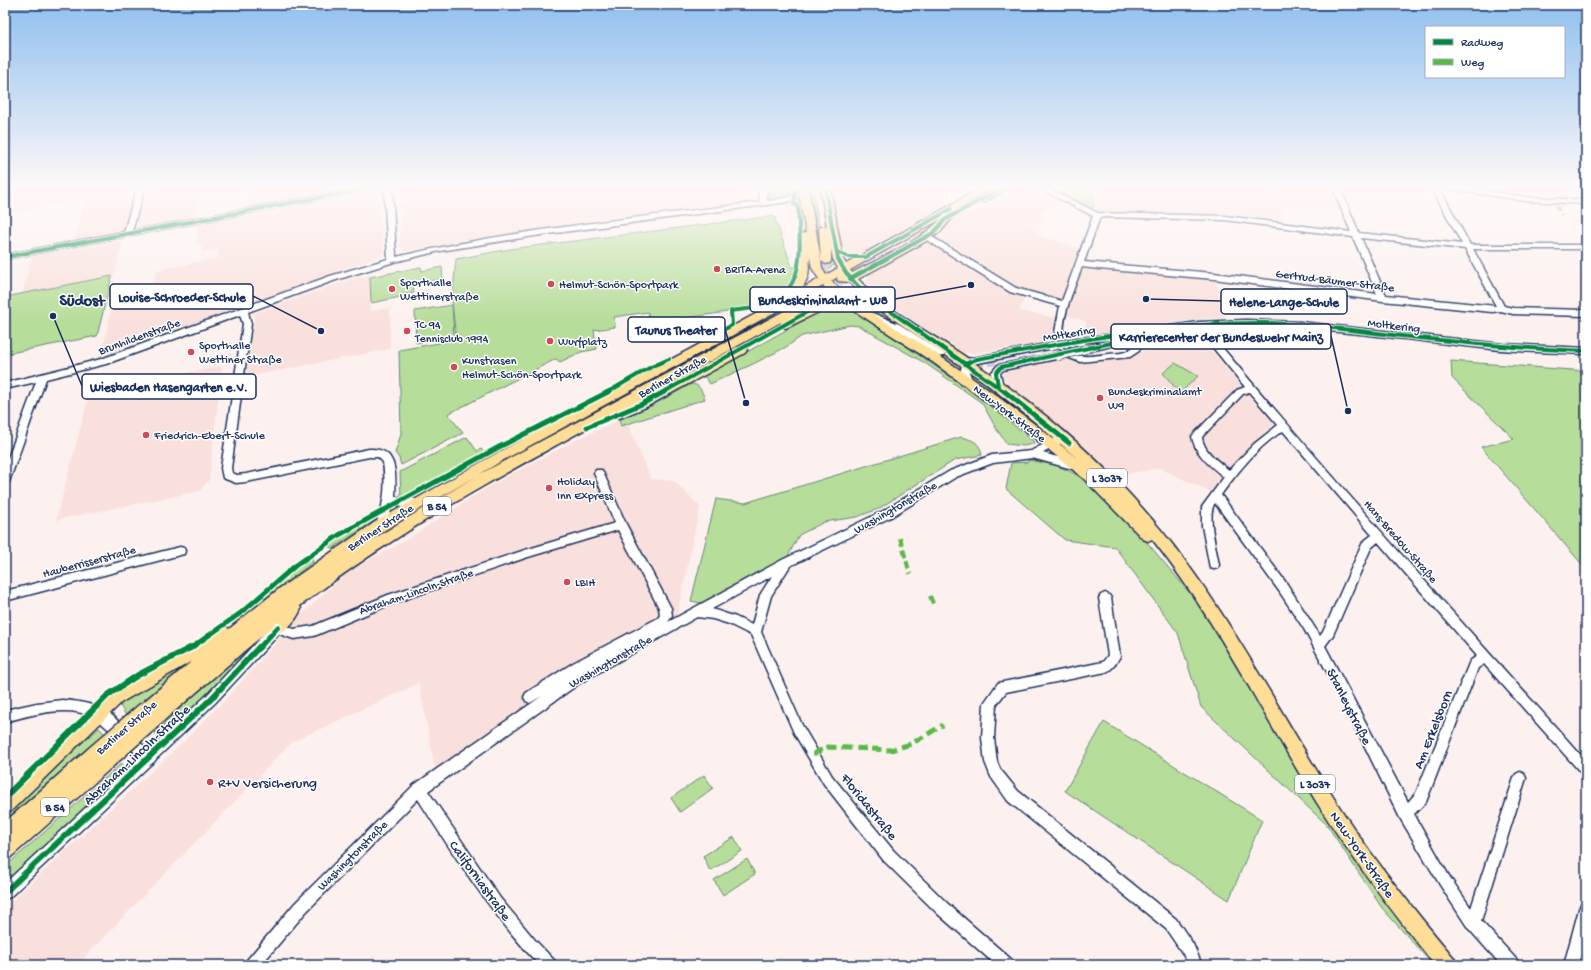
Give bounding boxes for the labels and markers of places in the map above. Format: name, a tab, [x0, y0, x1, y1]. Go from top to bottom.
marker: BRITA-Arena	[712, 264, 722, 274]
place label: BRITA-Arena	[724, 264, 786, 278]
place label: Sporthalle Wettinerstraße	[400, 277, 479, 305]
marker: Helmut-Schön-Sportpark	[546, 279, 556, 289]
place label: Helmut-Schön-Sportpark	[559, 279, 680, 293]
callout: Louise-Schroeder-Schule	[110, 284, 253, 309]
marker: Sporthalle Wettinerstraße	[387, 284, 397, 294]
callout: Bundeskriminalamt - W8	[750, 287, 895, 312]
callout: Helene-Lange-Schule	[1221, 289, 1347, 314]
callout: Taunus Theater	[628, 317, 725, 342]
place label: TC 94 Tennisclub 1994	[414, 319, 489, 347]
callout: Karrierecenter der Bundeswehr Mainz	[1111, 324, 1331, 349]
marker: TC 94 Tennisclub 1994	[402, 326, 412, 336]
marker: Wurfplatz	[545, 336, 555, 346]
place label: Wurfplatz	[558, 336, 608, 350]
place label: Sporthalle Wettiner Straße	[199, 340, 282, 368]
marker: Sporthalle Wettiner Straße	[186, 347, 196, 357]
place label: Kunstrasen Helmut-Schön-Sportpark	[462, 355, 583, 383]
marker: Kunstrasen Helmut-Schön-Sportpark	[449, 362, 459, 372]
callout: Wiesbaden Hasengarten e.V.	[82, 374, 256, 399]
place label: Bundeskriminalamt W9	[1107, 386, 1203, 414]
marker: Bundeskriminalamt W9	[1095, 393, 1105, 403]
marker: Friedrich-Ebert-Schule	[141, 430, 151, 440]
place label: Friedrich-Ebert-Schule	[153, 430, 266, 444]
place label: Holiday Inn Express	[557, 476, 614, 504]
marker: Holiday Inn Express	[544, 483, 554, 493]
marker: LBIH	[562, 577, 572, 587]
place label: LBIH	[575, 577, 595, 591]
place label: R+V Versicherung	[218, 776, 317, 793]
marker: R+V Versicherung	[205, 777, 215, 787]

